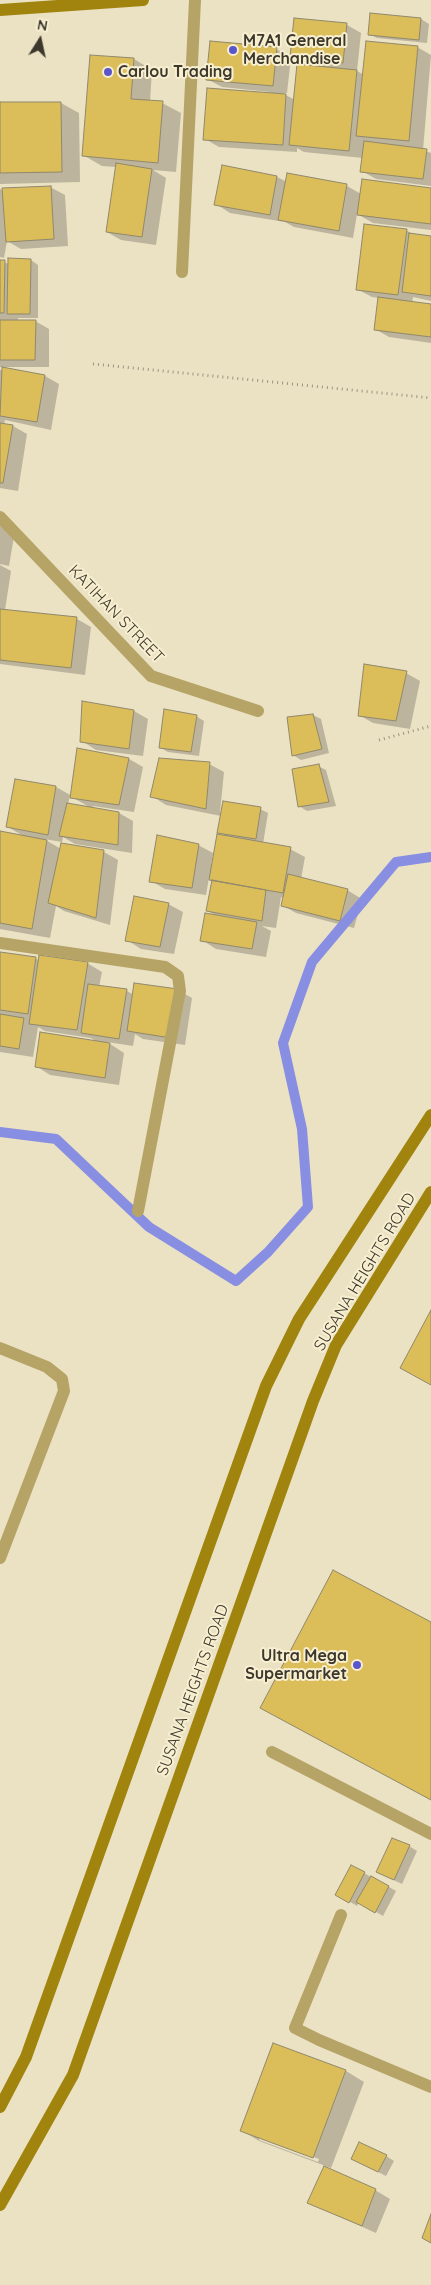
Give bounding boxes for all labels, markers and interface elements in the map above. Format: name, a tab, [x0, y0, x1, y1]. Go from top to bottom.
north arrow	[15, 15, 65, 65]
text: N	[36, 15, 49, 35]
place label: M7A1 General Merchandise	[243, 31, 346, 69]
marker: M7A1 General Merchandise	[227, 44, 239, 56]
place label: Carlou Trading	[118, 62, 232, 82]
marker: Carlou Trading	[102, 66, 114, 78]
street label: KATIHAN STREET	[64, 561, 168, 667]
street label: SUSANA HEIGHTS ROAD	[310, 1190, 420, 1354]
street label: SUSANA HEIGHTS ROAD	[153, 1602, 233, 1778]
place label: Ultra Mega Supermarket	[245, 1646, 347, 1684]
marker: Ultra Mega Supermarket	[351, 1659, 363, 1671]

